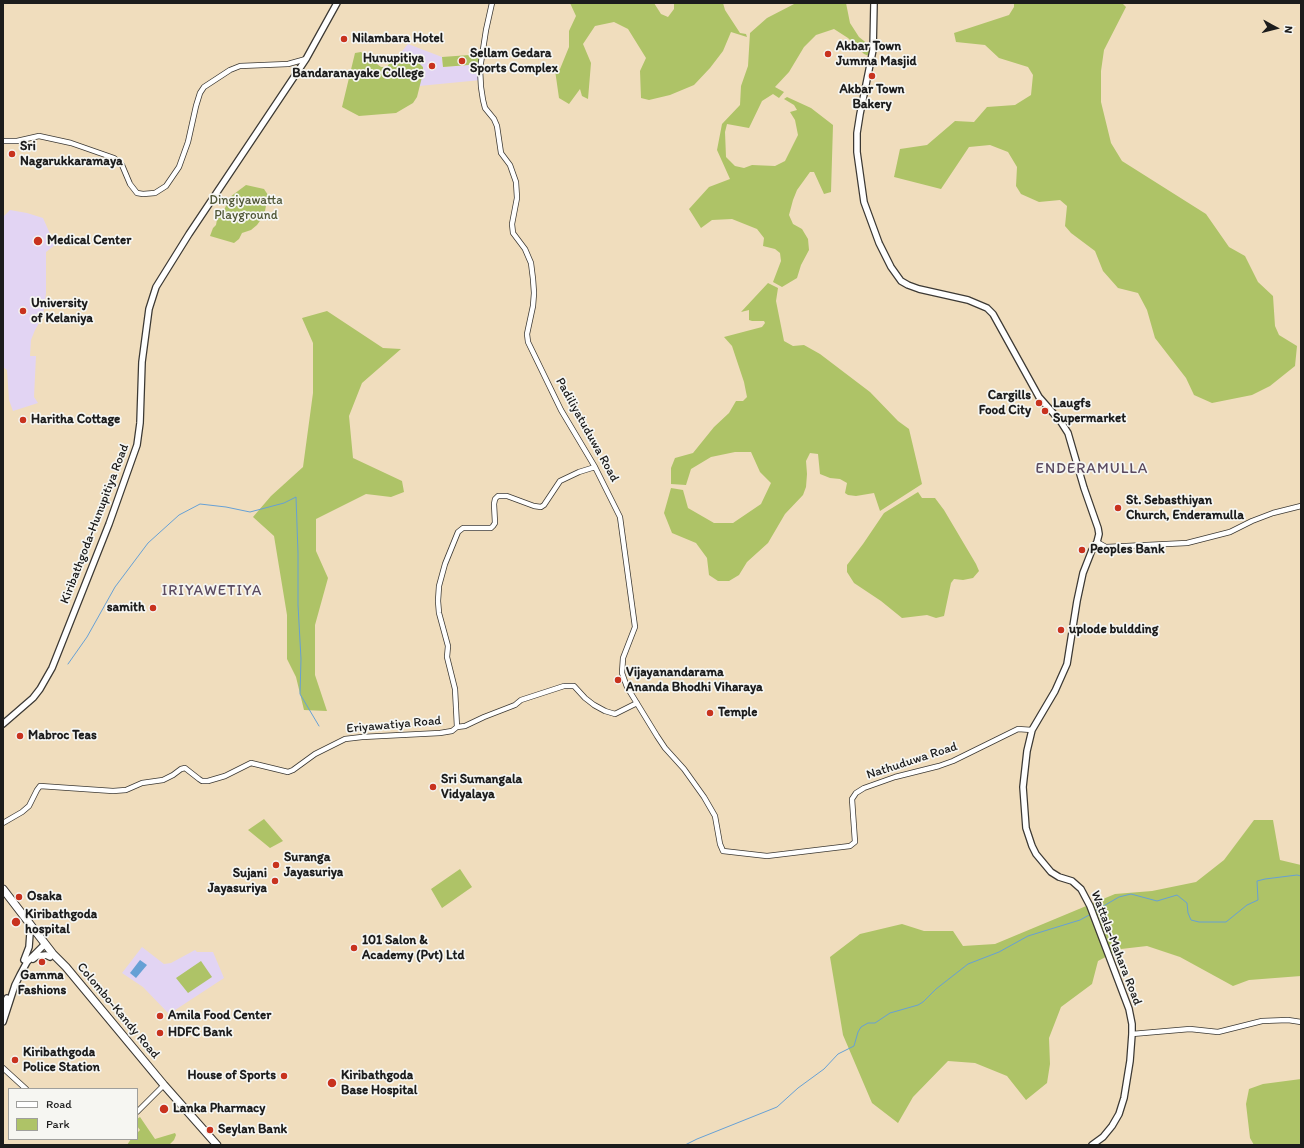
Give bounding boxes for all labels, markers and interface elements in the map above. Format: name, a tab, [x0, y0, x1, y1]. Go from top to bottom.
north arrow	[1256, 8, 1296, 48]
text: N	[1282, 25, 1295, 34]
place label: Nilambara Hotel	[352, 31, 443, 47]
marker: Nilambara Hotel	[339, 34, 349, 44]
place label: Akbar Town Jumma Masjid	[836, 39, 917, 70]
place label: Sellam Gedara Sports Complex	[470, 46, 558, 77]
marker: Akbar Town Jumma Masjid	[823, 49, 833, 59]
place label: Hunupitiya Bandaranayake College	[292, 51, 424, 82]
marker: Sellam Gedara Sports Complex	[457, 56, 467, 66]
marker: Hunupitiya Bandaranayake College	[427, 61, 437, 71]
marker: Akbar Town Bakery	[867, 71, 877, 81]
place label: Akbar Town Bakery	[839, 82, 905, 113]
place label: Sri Nagarukkaramaya	[20, 139, 123, 170]
marker: Sri Nagarukkaramaya	[7, 149, 17, 159]
park label: Dingiyawatta Playground	[209, 193, 283, 224]
place label: Medical Center	[47, 233, 131, 249]
marker: Medical Center	[32, 235, 44, 247]
place label: University of Kelaniya	[31, 296, 93, 327]
marker: University of Kelaniya	[18, 306, 28, 316]
street label: Padiliyatuduwa Road	[552, 375, 622, 485]
place label: Cargills Food City	[979, 388, 1031, 419]
place label: Laugfs Supermarket	[1053, 396, 1126, 427]
marker: Cargills Food City	[1034, 398, 1044, 408]
marker: Laugfs Supermarket	[1040, 406, 1050, 416]
place label: Haritha Cottage	[31, 412, 120, 428]
marker: Haritha Cottage	[18, 415, 28, 425]
street label: Kiribathgoda-Hunupitiya Road	[57, 442, 133, 606]
district label: ENDERAMULLA	[1036, 460, 1148, 478]
place label: St. Sebasthiyan Church, Enderamulla	[1126, 493, 1244, 524]
marker: St. Sebasthiyan Church, Enderamulla	[1113, 503, 1123, 513]
place label: Peoples Bank	[1090, 542, 1165, 558]
marker: Peoples Bank	[1077, 545, 1087, 555]
district label: IRIYAWETIYA	[162, 582, 262, 600]
place label: samith	[107, 600, 145, 616]
marker: samith	[148, 603, 158, 613]
place label: uplode buldding	[1069, 622, 1158, 638]
marker: uplode buldding	[1056, 625, 1066, 635]
place label: Vijayanandarama Ananda Bhodhi Viharaya	[626, 665, 763, 696]
marker: Vijayanandarama Ananda Bhodhi Viharaya	[613, 675, 623, 685]
place label: Temple	[718, 705, 757, 721]
marker: Temple	[705, 708, 715, 718]
street label: Eriyawatiya Road	[346, 713, 442, 737]
place label: Mabroc Teas	[28, 728, 97, 744]
marker: Mabroc Teas	[15, 731, 25, 741]
street label: Nathuduwa Road	[864, 739, 960, 783]
place label: Sri Sumangala Vidyalaya	[441, 772, 522, 803]
marker: Sri Sumangala Vidyalaya	[428, 782, 438, 792]
place label: Suranga Jayasuriya	[284, 850, 343, 881]
marker: Suranga Jayasuriya	[271, 860, 281, 870]
place label: Sujani Jayasuriya	[208, 866, 267, 897]
marker: Sujani Jayasuriya	[270, 876, 280, 886]
street label: Wattala-Mahara Road	[1087, 888, 1145, 1008]
place label: Osaka	[27, 889, 62, 905]
marker: Osaka	[14, 892, 24, 902]
place label: Kiribathgoda hospital	[25, 907, 97, 938]
marker: Kiribathgoda hospital	[10, 916, 22, 928]
place label: 101 Salon & Academy (Pvt) Ltd	[362, 933, 464, 964]
marker: 101 Salon & Academy (Pvt) Ltd	[349, 943, 359, 953]
marker: Gamma Fashions	[37, 957, 47, 967]
street label: Colombo-Kandy Road	[73, 960, 163, 1062]
place label: Gamma Fashions	[18, 968, 66, 999]
place label: Amila Food Center	[168, 1008, 271, 1024]
marker: Amila Food Center	[155, 1011, 165, 1021]
place label: HDFC Bank	[168, 1025, 232, 1041]
marker: HDFC Bank	[155, 1028, 165, 1038]
place label: Kiribathgoda Police Station	[23, 1045, 100, 1076]
marker: Kiribathgoda Police Station	[10, 1055, 20, 1065]
place label: House of Sports	[187, 1068, 276, 1084]
place label: Kiribathgoda Base Hospital	[341, 1068, 418, 1099]
marker: House of Sports	[279, 1071, 289, 1081]
marker: Kiribathgoda Base Hospital	[326, 1077, 338, 1089]
legend	[8, 1088, 138, 1140]
text: Road	[46, 1097, 72, 1111]
place label: Lanka Pharmacy	[173, 1101, 265, 1117]
marker: Lanka Pharmacy	[158, 1103, 170, 1115]
text: Park	[46, 1117, 70, 1131]
place label: Seylan Bank	[218, 1122, 287, 1138]
marker: Seylan Bank	[205, 1125, 215, 1135]

